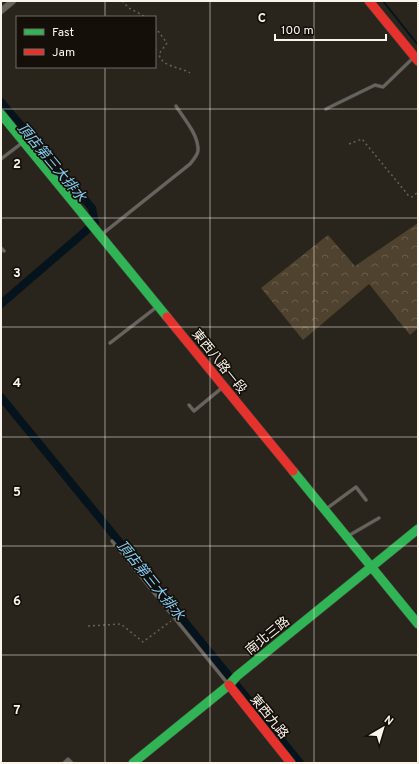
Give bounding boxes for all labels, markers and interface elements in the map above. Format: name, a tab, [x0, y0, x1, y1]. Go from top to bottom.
text: C	[258, 11, 266, 27]
legend	[16, 16, 156, 68]
scale bar	[275, 16, 386, 42]
text: 100 m	[281, 23, 314, 39]
text: Fast	[52, 25, 74, 41]
text: Jam	[52, 45, 75, 61]
water label: 頂店第三大排水	[13, 120, 90, 207]
text: 2	[13, 157, 21, 173]
text: 3	[13, 266, 21, 282]
street label: 東西八路一段	[188, 327, 249, 398]
text: 4	[13, 376, 21, 392]
text: 5	[13, 485, 21, 501]
water label: 頂店第三大排水	[112, 538, 188, 625]
text: 6	[13, 594, 21, 610]
street label: 南北三路	[242, 613, 294, 659]
street label: 東西九路	[246, 692, 291, 743]
text: 7	[14, 703, 21, 719]
north arrow	[363, 708, 403, 748]
text: N	[381, 713, 396, 729]

